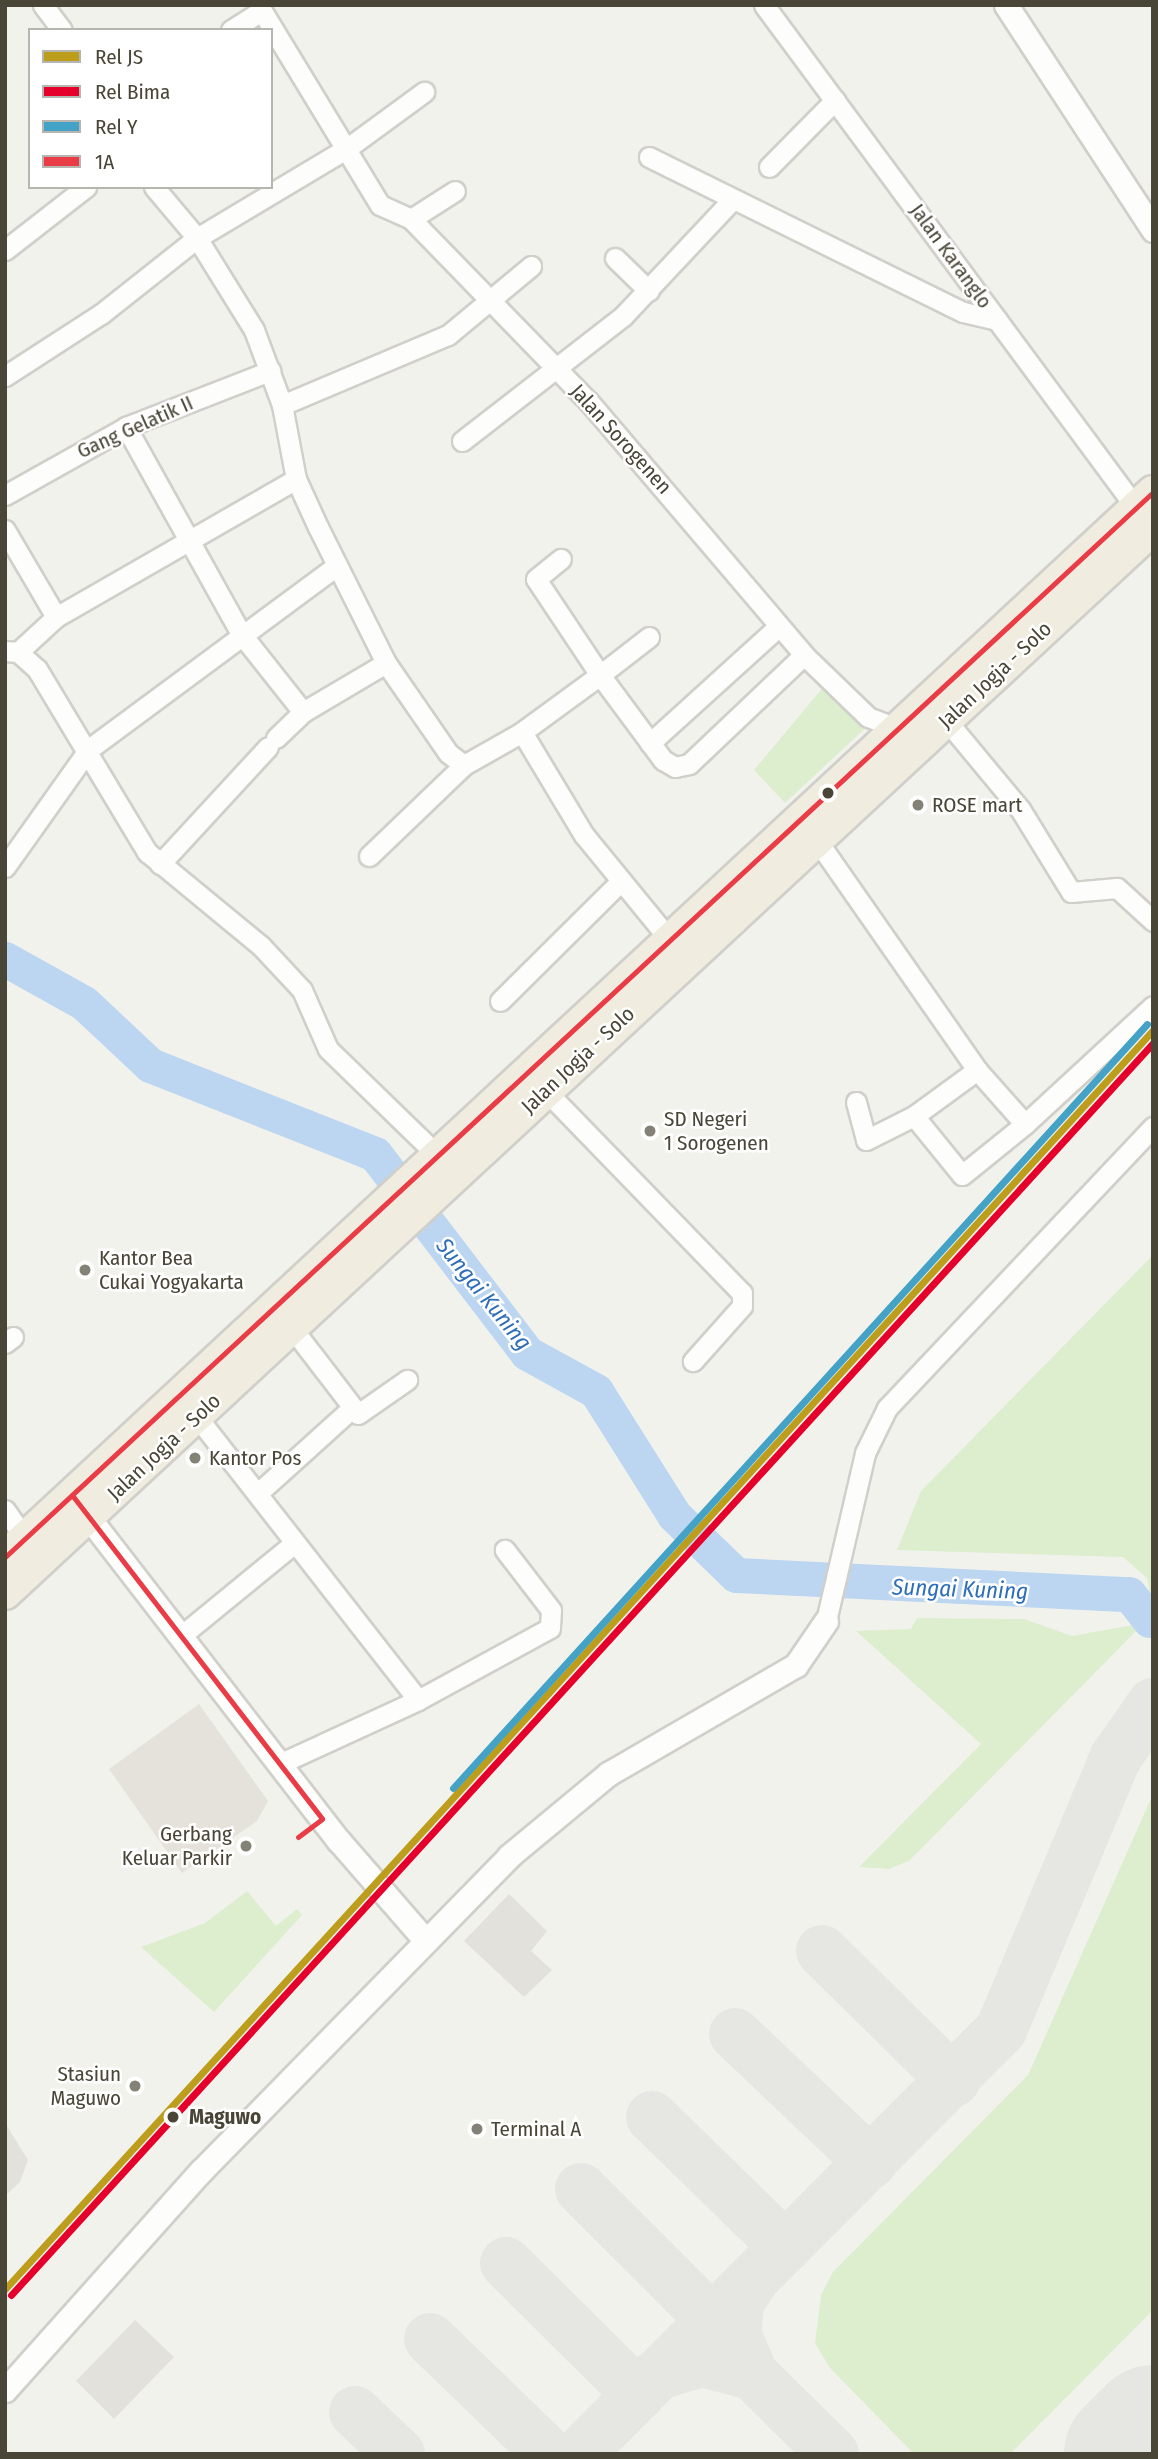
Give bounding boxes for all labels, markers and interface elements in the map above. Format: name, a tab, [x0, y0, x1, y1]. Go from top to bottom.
legend	[28, 28, 273, 189]
text: Rel JS	[95, 44, 143, 70]
text: Rel Bima	[95, 79, 170, 105]
text: Rel Y	[95, 114, 137, 140]
text: 1A	[95, 149, 114, 175]
street label: Jalan Karanglo	[905, 199, 997, 313]
street label: Jalan Sorogenen	[565, 379, 677, 499]
street label: Gang Gelatik II	[73, 390, 197, 464]
street label: Jalan Jogja - Solo	[933, 616, 1057, 734]
unlabelled marker	[821, 786, 835, 800]
place label: ROSE mart	[932, 792, 1022, 818]
marker: ROSE mart	[910, 797, 926, 813]
street label: Jalan Jogja - Solo	[516, 1001, 640, 1119]
place label: SD Negeri 1 Sorogenen	[664, 1106, 769, 1156]
marker: SD Negeri 1 Sorogenen	[642, 1123, 658, 1139]
water label: Sungai Kuning	[430, 1232, 538, 1356]
place label: Kantor Bea Cukai Yogyakarta	[99, 1245, 244, 1295]
marker: Kantor Bea Cukai Yogyakarta	[77, 1262, 93, 1278]
street label: Jalan Jogja - Solo	[102, 1388, 226, 1506]
place label: Kantor Pos	[209, 1445, 302, 1471]
marker: Kantor Pos	[187, 1450, 203, 1466]
water label: Sungai Kuning	[892, 1573, 1028, 1605]
place label: Gerbang Keluar Parkir	[122, 1821, 232, 1871]
marker: Gerbang Keluar Parkir	[238, 1838, 254, 1854]
place label: Stasiun Maguwo	[51, 2061, 121, 2111]
marker: Stasiun Maguwo	[127, 2078, 143, 2094]
place label: Maguwo	[189, 2104, 261, 2130]
marker: Maguwo	[163, 2107, 183, 2127]
place label: Terminal A	[491, 2116, 581, 2142]
marker: Terminal A	[469, 2121, 485, 2137]

